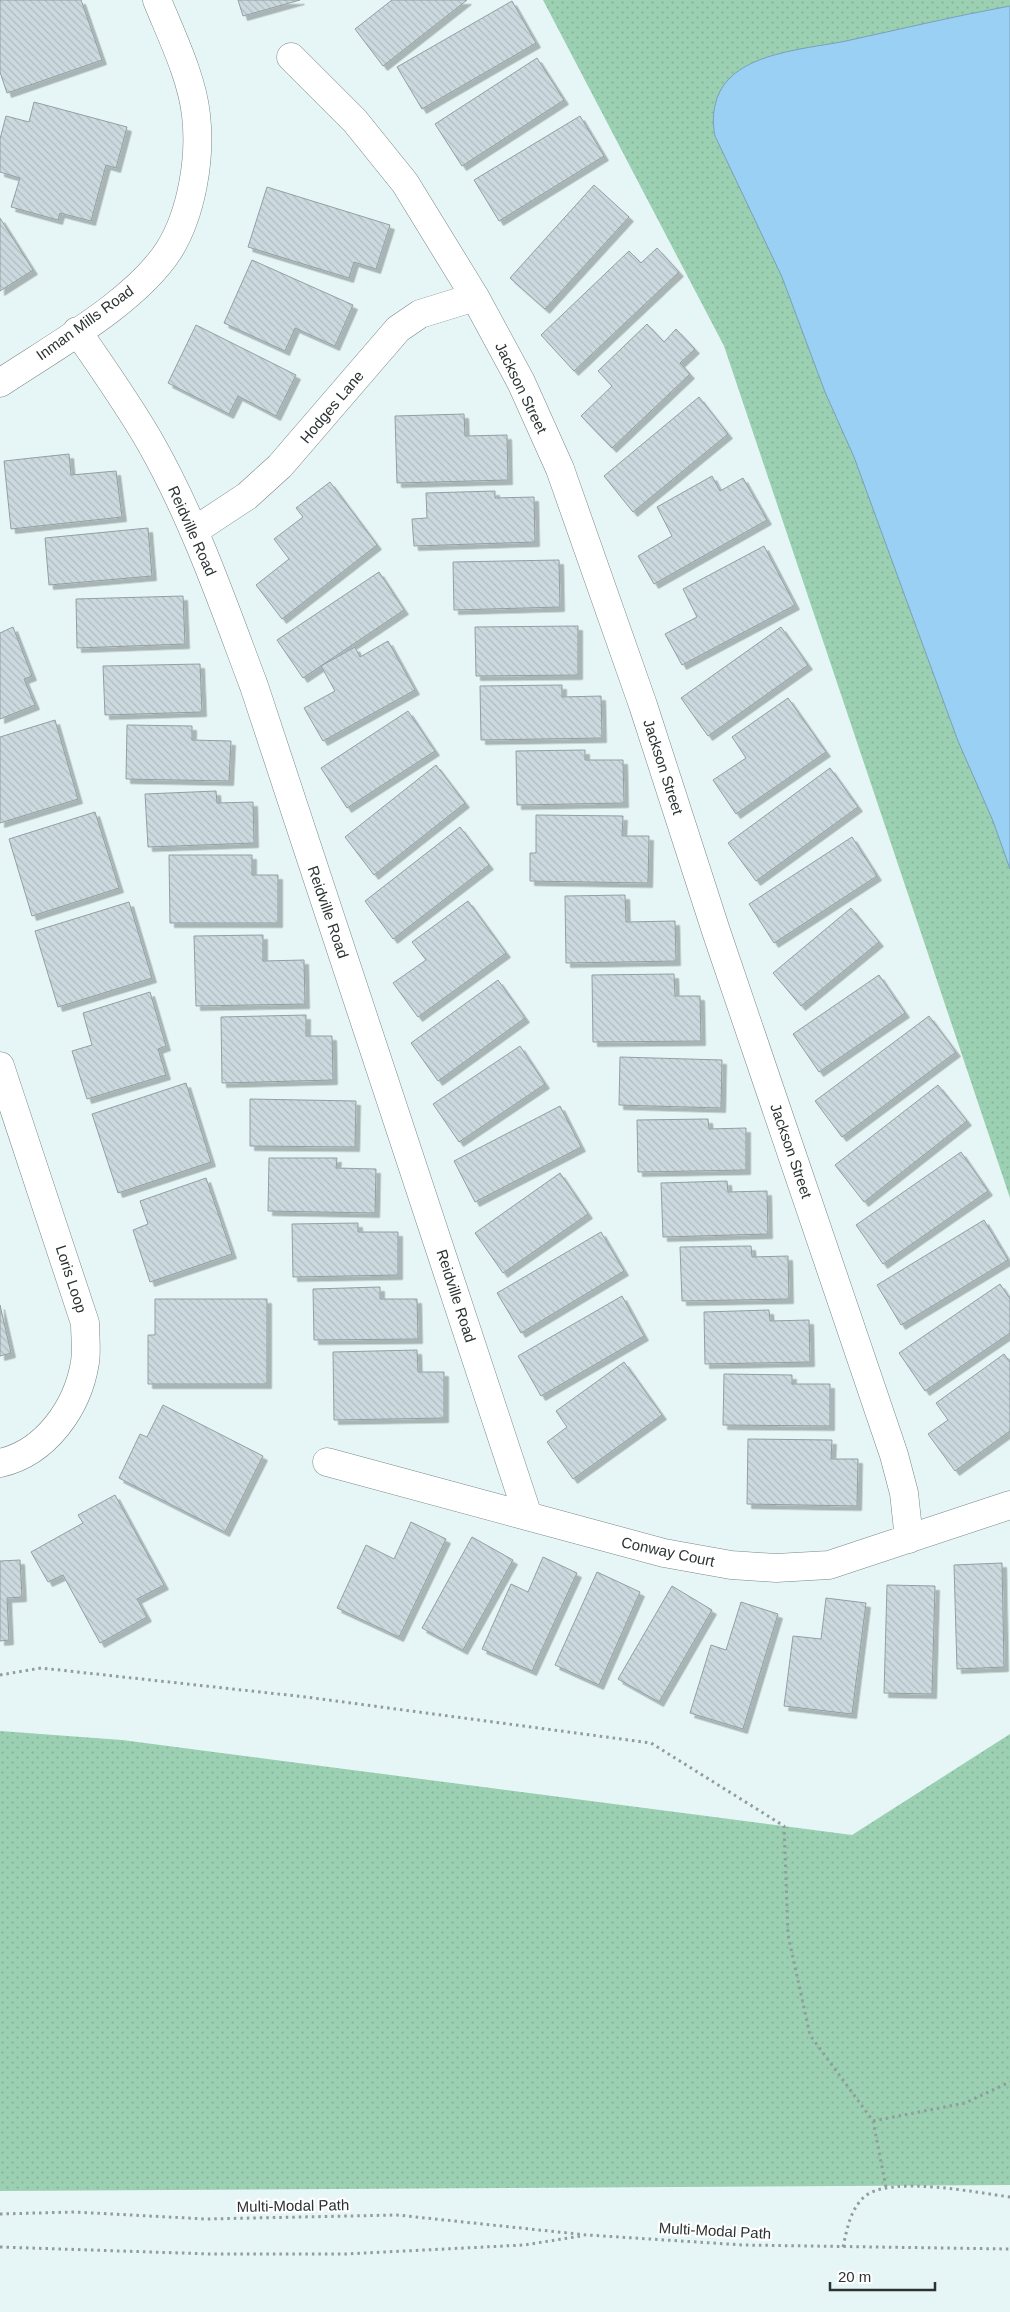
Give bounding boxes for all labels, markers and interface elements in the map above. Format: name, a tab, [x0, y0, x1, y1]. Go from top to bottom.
street label: Inman Mills Road	[33, 282, 137, 364]
street label: Jackson Street	[492, 339, 551, 437]
street label: Hodges Lane	[296, 367, 367, 446]
street label: Reidville Road	[165, 483, 220, 578]
street label: Jackson Street	[640, 717, 687, 817]
street label: Reidville Road	[305, 863, 352, 960]
street label: Jackson Street	[767, 1101, 816, 1201]
street label: Loris Loop	[53, 1243, 90, 1315]
street label: Reidville Road	[433, 1247, 480, 1344]
street label: Conway Court	[620, 1533, 717, 1570]
street label: Multi-Modal Path	[237, 2196, 349, 2215]
street label: Multi-Modal Path	[658, 2219, 772, 2242]
scale bar	[830, 2260, 935, 2292]
text: 20 m	[838, 2268, 871, 2285]

